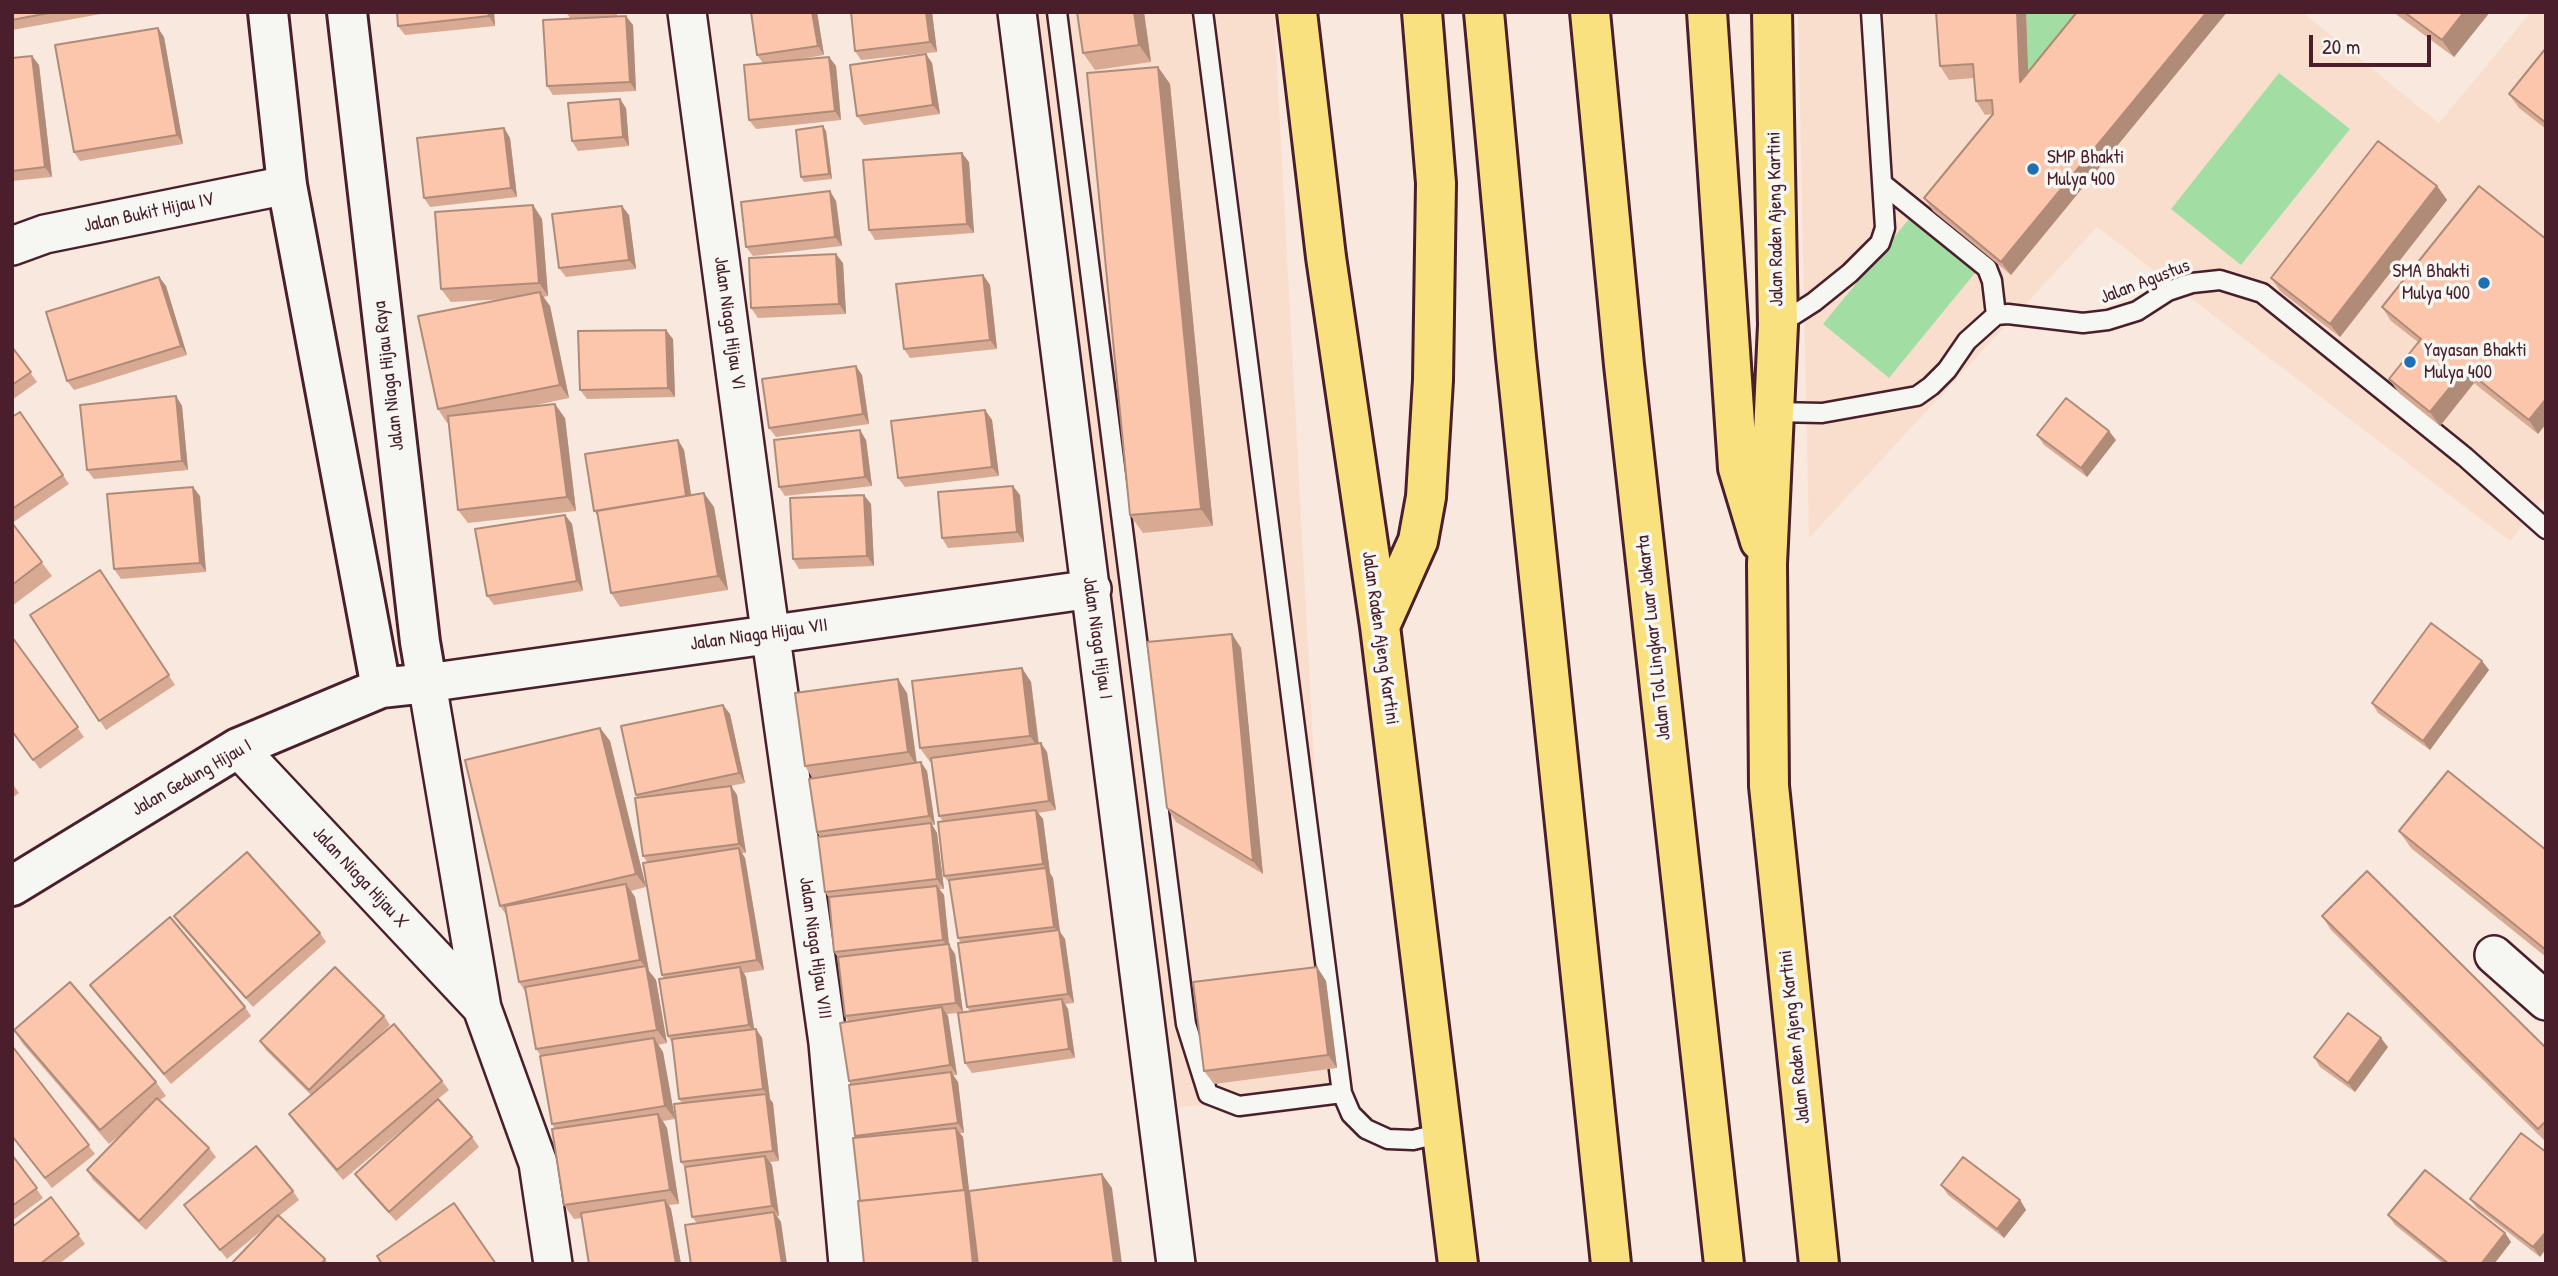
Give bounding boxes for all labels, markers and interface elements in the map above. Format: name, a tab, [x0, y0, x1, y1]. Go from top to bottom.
scale bar	[2313, 21, 2436, 65]
text: 20 m	[2322, 32, 2360, 61]
street label: Jalan Raden Ajeng Kartini	[1763, 131, 1789, 307]
place label: SMP Bhakti Mulya 400	[2047, 147, 2124, 191]
marker: SMP Bhakti Mulya 400	[2025, 161, 2041, 177]
street label: Jalan Bukit Hijau IV	[82, 188, 216, 238]
street label: Jalan Niaga Hijau VI	[708, 255, 750, 391]
street label: Jalan Agustus	[2097, 255, 2193, 309]
place label: SMA Bhakti Mulya 400	[2393, 261, 2470, 305]
marker: SMA Bhakti Mulya 400	[2476, 275, 2492, 291]
street label: Jalan Niaga Hijau Raya	[369, 300, 409, 452]
place label: Yayasan Bhakti Mulya 400	[2424, 340, 2527, 384]
marker: Yayasan Bhakti Mulya 400	[2402, 354, 2418, 370]
street label: Jalan Tol Lingkar Luar Jakarta	[1632, 534, 1676, 742]
street label: Jalan Raden Ajeng Kartini	[1357, 550, 1403, 726]
street label: Jalan Niaga Hijau I	[1077, 575, 1117, 701]
street label: Jalan Niaga Hijau VII	[689, 614, 829, 656]
street label: Jalan Gedung Hijau I	[128, 734, 256, 822]
street label: Jalan Niaga Hijau X	[307, 823, 413, 933]
street label: Jalan Niaga Hijau VIII	[794, 876, 836, 1020]
street label: Jalan Raden Ajeng Kartini	[1775, 949, 1815, 1125]

